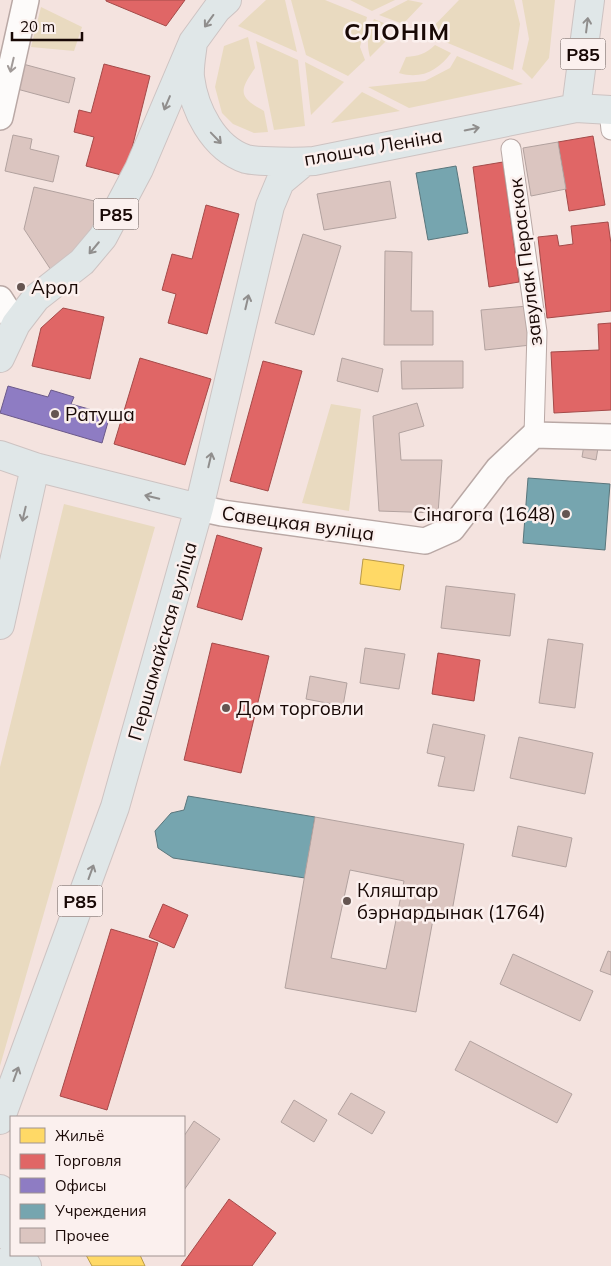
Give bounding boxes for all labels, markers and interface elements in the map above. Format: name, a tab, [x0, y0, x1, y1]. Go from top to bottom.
scale bar	[12, 10, 82, 42]
one-way arrow	[204, 14, 214, 28]
district label: СЛОНІМ	[344, 16, 450, 46]
text: 20 m	[20, 17, 55, 36]
one-way arrow	[582, 17, 592, 33]
road number: Р85	[560, 39, 606, 70]
one-way arrow	[7, 56, 16, 72]
one-way arrow	[162, 96, 171, 111]
street label: плошча Леніна	[302, 123, 444, 171]
one-way arrow	[464, 124, 480, 133]
one-way arrow	[209, 131, 221, 143]
street label: завулак Пераскок	[503, 176, 547, 347]
road number: Р85	[94, 198, 138, 230]
one-way arrow	[88, 241, 99, 254]
place label: Арол	[31, 275, 79, 299]
marker: Арол	[15, 281, 27, 293]
one-way arrow	[243, 294, 252, 310]
place label: Ратуша	[65, 402, 135, 426]
marker: Ратуша	[49, 408, 61, 420]
one-way arrow	[206, 453, 215, 469]
one-way arrow	[144, 492, 160, 501]
street label: Савецкая вуліца	[220, 500, 376, 546]
place label: Сінагога (1648)	[413, 502, 556, 526]
one-way arrow	[19, 506, 28, 522]
marker: Сінагога (1648)	[560, 508, 572, 520]
street label: Першамайская вуліца	[122, 539, 202, 743]
place label: Дом торговли	[236, 696, 364, 720]
marker: Дом торговли	[220, 702, 232, 714]
one-way arrow	[87, 865, 96, 880]
place label: Кляштар бэрнардынак (1764)	[357, 878, 546, 924]
road number: Р85	[58, 886, 102, 916]
marker: Кляштар бэрнардынак (1764)	[341, 895, 353, 907]
one-way arrow	[12, 1066, 21, 1082]
legend	[10, 1116, 185, 1256]
text: Жильё	[55, 1126, 104, 1145]
text: Торговля	[55, 1151, 122, 1170]
text: Офисы	[55, 1176, 107, 1195]
text: Учреждения	[54, 1201, 147, 1220]
text: Прочее	[55, 1226, 109, 1245]

